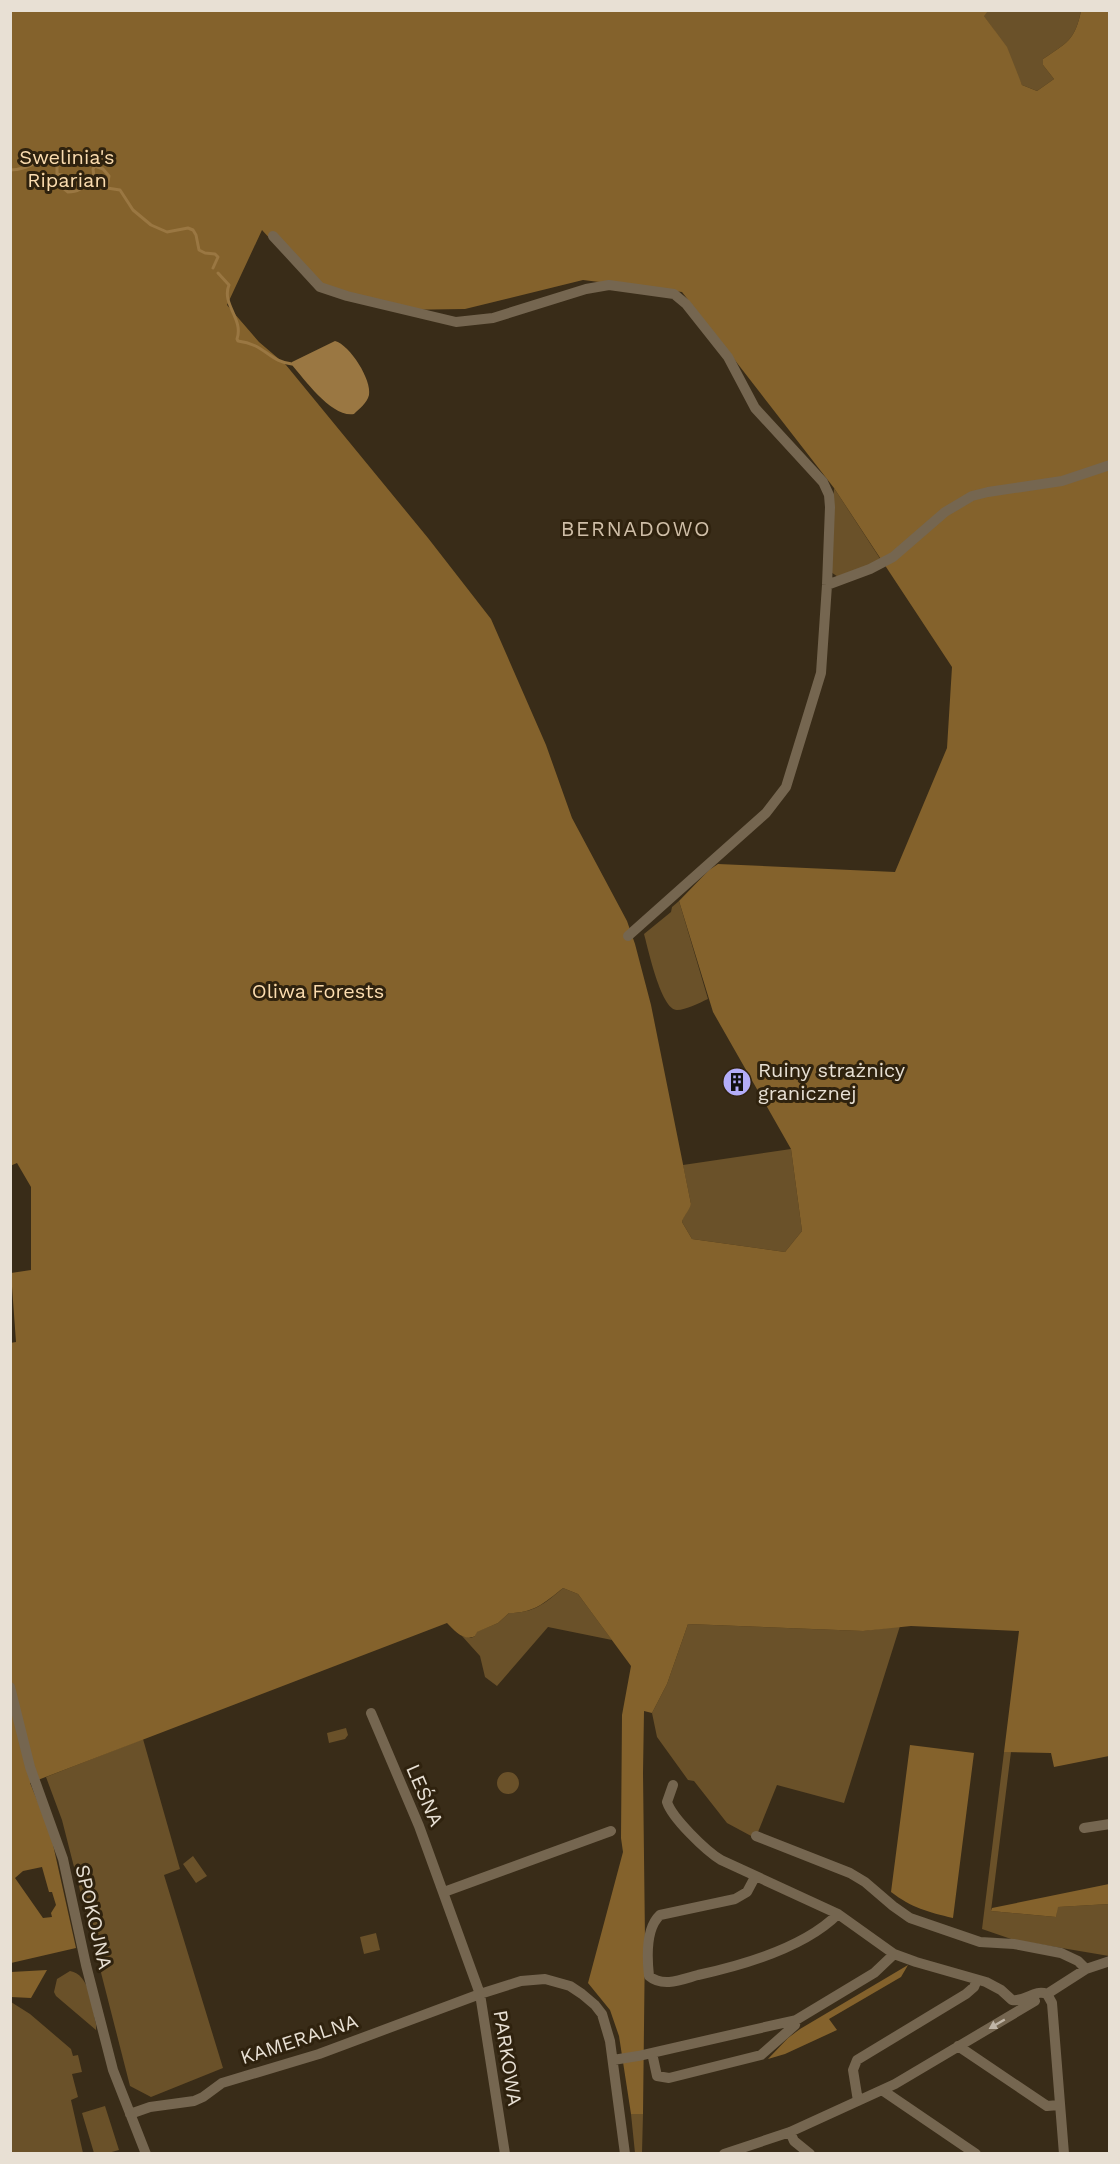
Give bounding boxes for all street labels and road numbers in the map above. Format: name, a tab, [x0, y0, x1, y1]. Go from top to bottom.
street label: LEŚNA	[401, 1760, 449, 1830]
street label: SPOKOJNA	[70, 1862, 118, 1972]
street label: PARKOWA	[489, 2008, 527, 2108]
street label: KAMERALNA	[237, 2009, 361, 2069]

